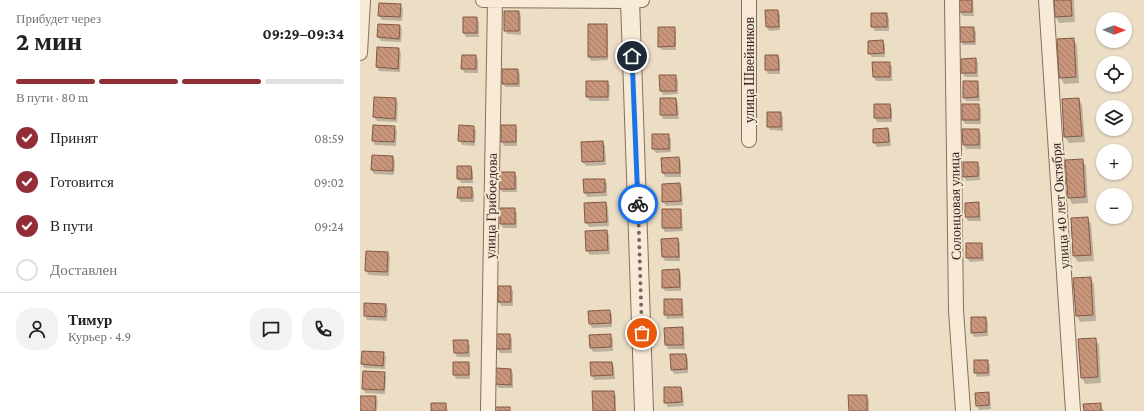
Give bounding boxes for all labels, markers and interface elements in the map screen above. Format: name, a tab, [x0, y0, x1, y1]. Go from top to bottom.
text: Прибудет через	[16, 11, 101, 26]
north arrow	[1096, 12, 1132, 48]
map controls	[1096, 12, 1132, 224]
street label: улица Швейников	[741, 16, 757, 123]
text: 09:29–09:34	[263, 26, 344, 42]
text: 2 мин	[16, 27, 82, 56]
pin	[615, 39, 649, 73]
icon: home	[621, 45, 643, 67]
button: locate	[1096, 56, 1132, 92]
text: В пути · 80 m	[16, 90, 88, 105]
button: layers	[1096, 100, 1132, 136]
icon: check	[16, 127, 38, 149]
text: Принят	[50, 130, 98, 146]
text: 08:59	[314, 131, 344, 146]
street label: улица 40 лет Октября	[1048, 142, 1072, 270]
button: +	[1096, 144, 1132, 180]
street label: Солонцовая улица	[946, 151, 964, 260]
street label: улица Грибоедова	[482, 152, 500, 259]
icon: check	[16, 171, 38, 193]
text: Готовится	[50, 174, 114, 190]
text: 09:02	[314, 175, 344, 190]
courier	[618, 184, 658, 224]
button: −	[1096, 188, 1132, 224]
icon: bike	[627, 193, 649, 215]
icon: check	[16, 215, 38, 237]
text: В пути	[50, 218, 93, 234]
text: 09:24	[314, 219, 344, 234]
text: Доставлен	[50, 262, 117, 278]
button: person	[16, 308, 58, 350]
button: chat	[250, 308, 292, 350]
button: phone	[302, 308, 344, 350]
text: Тимур	[68, 312, 112, 328]
pin	[625, 316, 659, 350]
icon: bag	[631, 322, 653, 344]
text: Курьер · 4.9	[68, 329, 131, 344]

